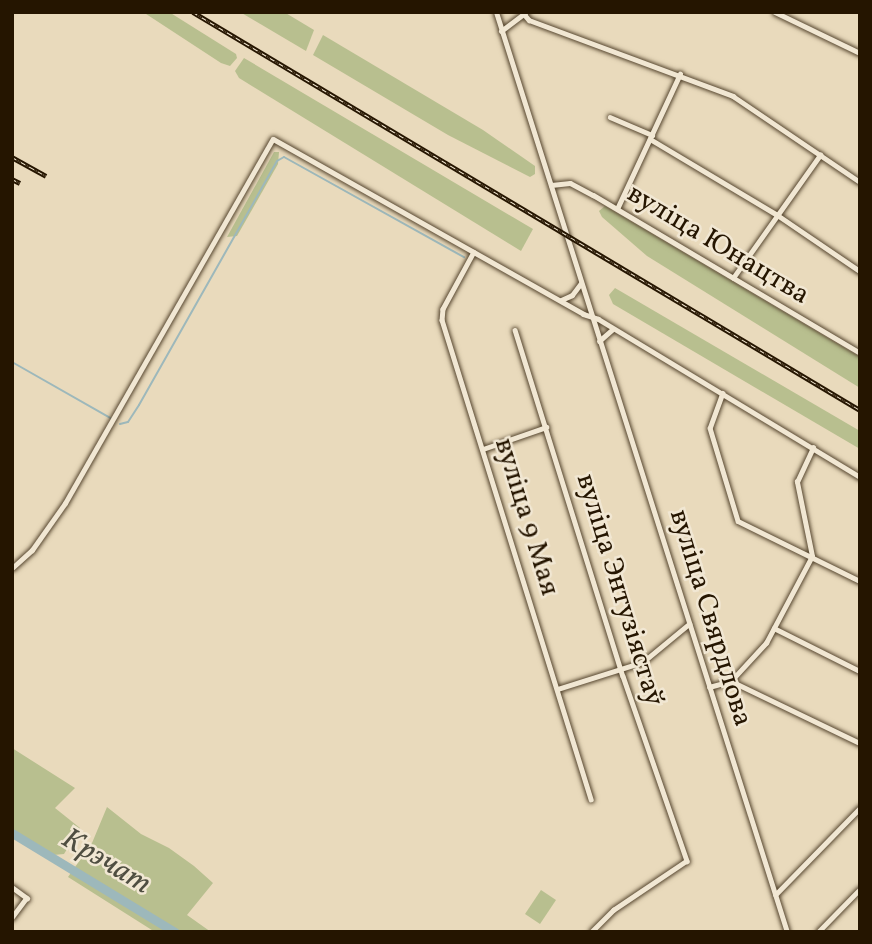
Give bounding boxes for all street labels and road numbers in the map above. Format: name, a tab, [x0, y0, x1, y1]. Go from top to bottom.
street label: вуліца Юнацтва	[621, 177, 815, 313]
street label: вуліца 9 Мая	[486, 434, 566, 600]
street label: вуліца Энтузіястаў	[568, 470, 670, 710]
street label: вуліца Свярдлова	[661, 505, 759, 731]

